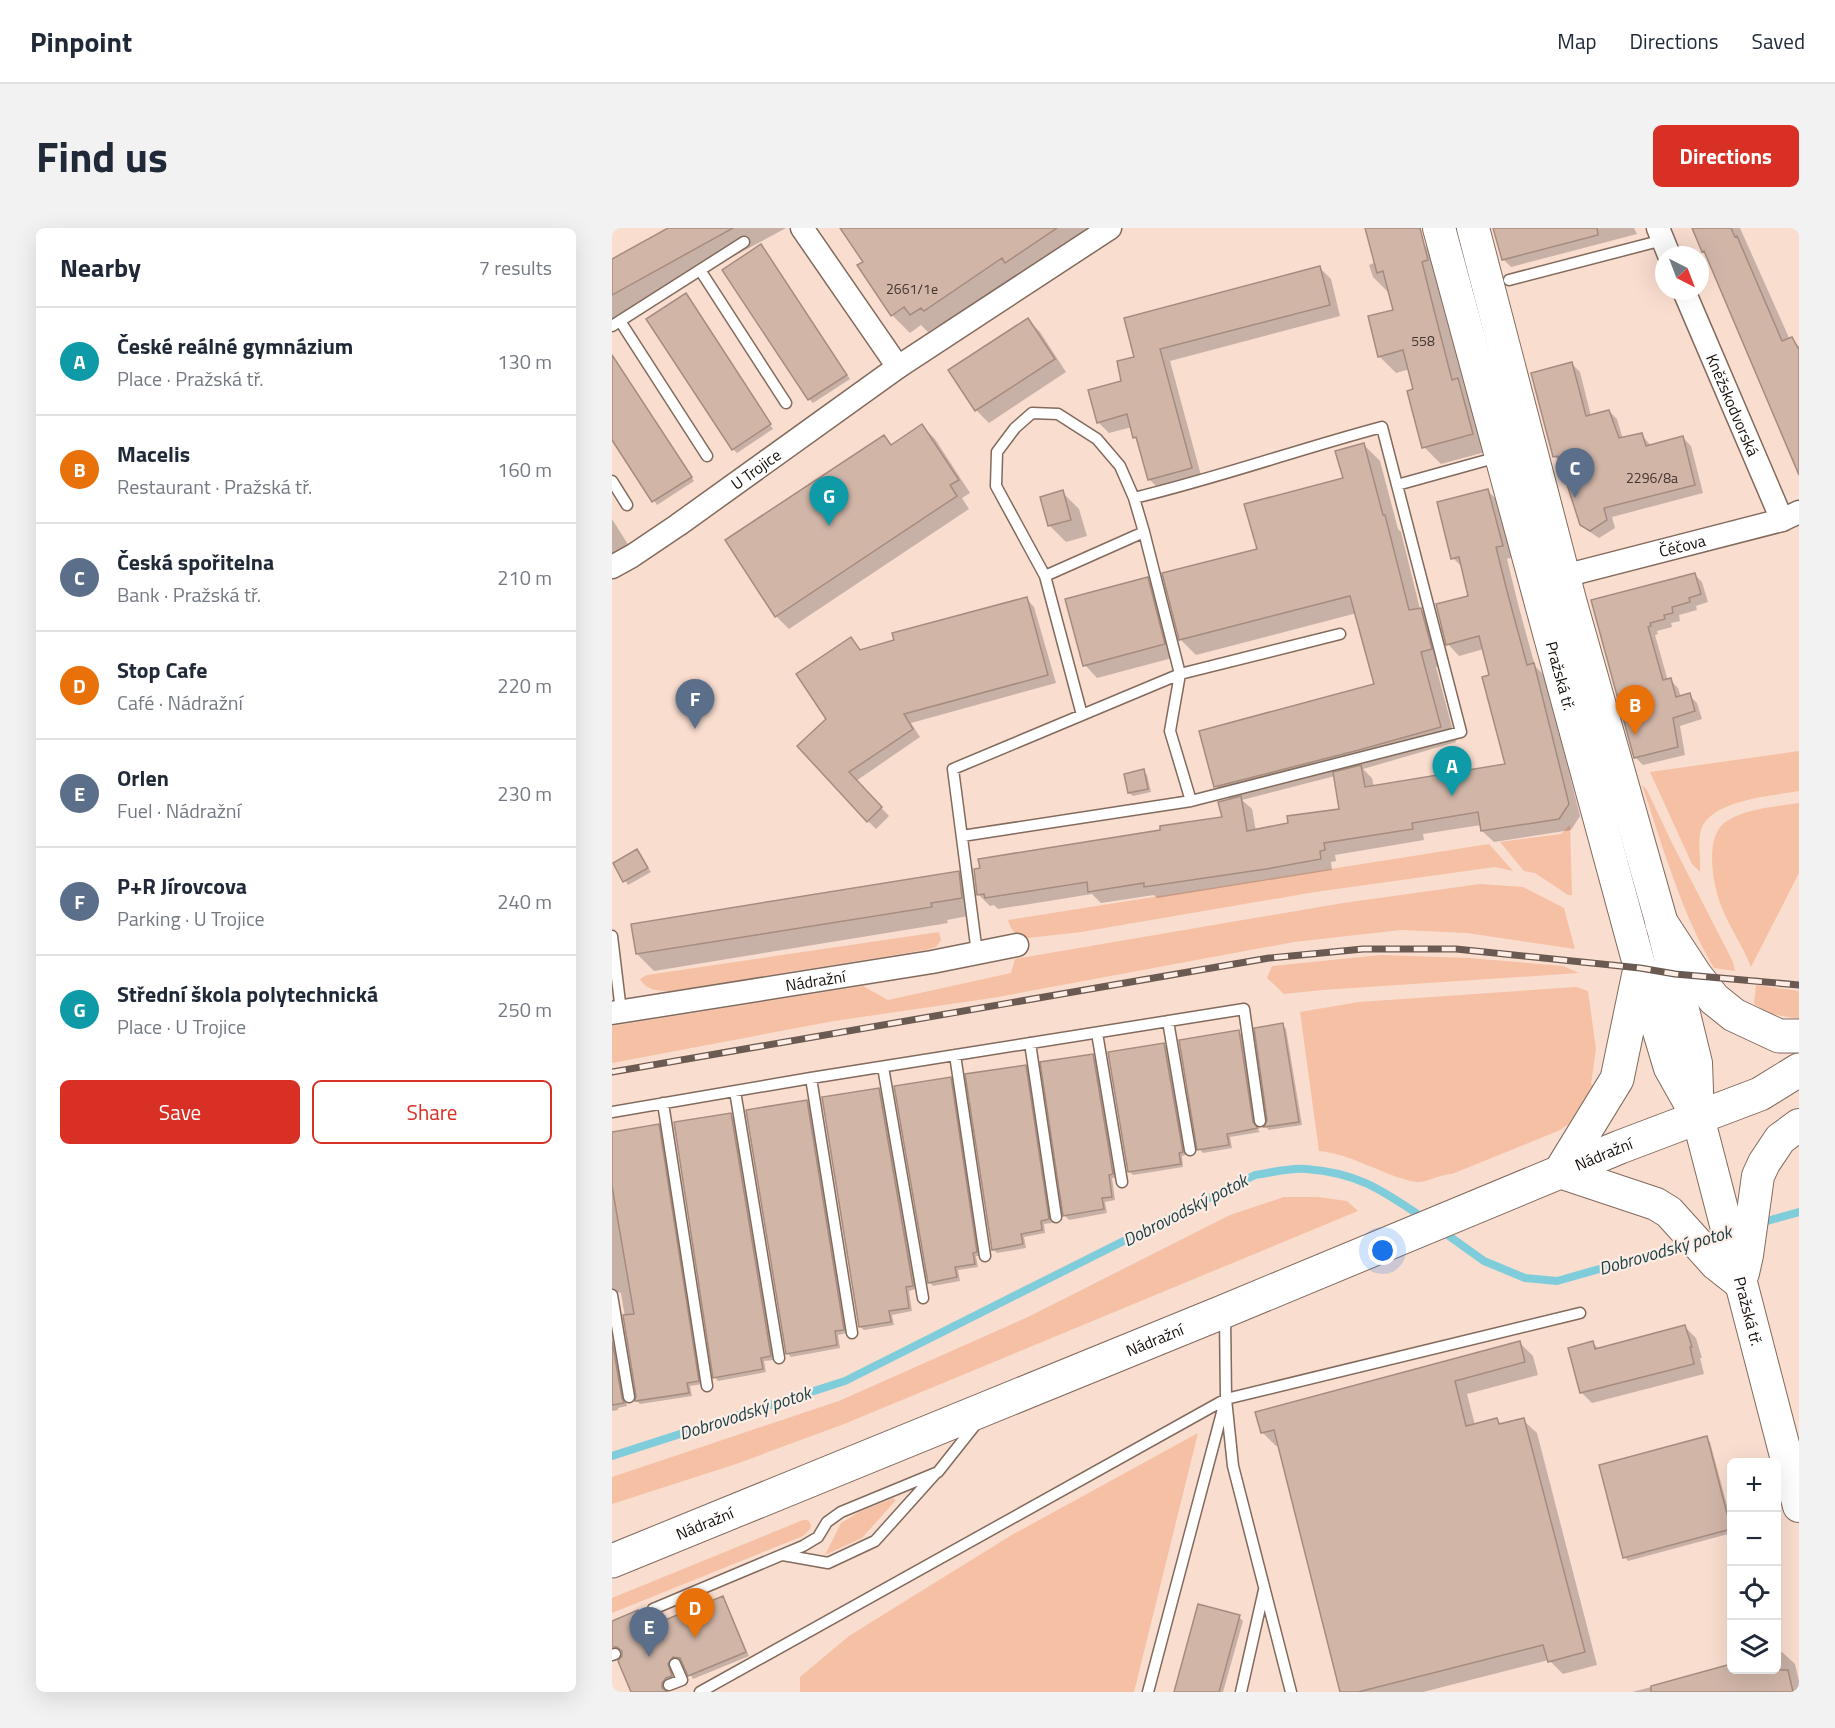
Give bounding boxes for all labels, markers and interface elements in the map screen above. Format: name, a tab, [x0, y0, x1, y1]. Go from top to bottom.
text: Pinpoint	[30, 20, 132, 63]
text: Map	[1557, 25, 1597, 57]
text: Directions	[1630, 25, 1719, 57]
text: Saved	[1752, 25, 1805, 57]
text: Find us	[36, 124, 168, 188]
button: Directions	[1653, 125, 1799, 187]
north arrow	[1655, 246, 1709, 300]
text: Nearby	[60, 248, 141, 287]
text: 7 results	[479, 252, 552, 283]
house number: 2661/1e	[886, 278, 938, 299]
text: České reálné gymnázium	[117, 329, 353, 363]
house number: 558	[1411, 330, 1435, 351]
text: A	[73, 346, 86, 377]
text: 130 m	[497, 346, 552, 377]
street label: Kněžskodvorská	[1700, 350, 1765, 460]
text: Place · Pražská tř.	[117, 363, 264, 394]
text: Macelis	[117, 437, 190, 471]
street label: U Trojice	[726, 443, 786, 495]
pin: C	[1556, 448, 1594, 498]
text: B	[73, 454, 86, 485]
text: 160 m	[497, 454, 552, 485]
house number: 2296/8a	[1626, 467, 1678, 488]
text: Restaurant · Pražská tř.	[117, 471, 312, 502]
pin: G	[810, 476, 848, 526]
street label: Čéčova	[1656, 528, 1708, 563]
text: Česká spořitelna	[117, 545, 274, 579]
text: C	[74, 562, 85, 593]
text: 210 m	[497, 562, 552, 593]
text: Bank · Pražská tř.	[117, 579, 261, 610]
street label: Pražská tř.	[1540, 638, 1581, 713]
text: Stop Cafe	[117, 653, 208, 687]
text: D	[73, 670, 86, 701]
text: 220 m	[497, 670, 552, 701]
pin: F	[676, 680, 715, 729]
pin: B	[1616, 686, 1654, 735]
text: Café · Nádražní	[117, 687, 243, 718]
pin: A	[1432, 746, 1472, 796]
text: Orlen	[117, 761, 169, 795]
text: E	[74, 778, 85, 809]
text: 230 m	[497, 778, 552, 809]
text: Fuel · Nádražní	[117, 795, 241, 826]
text: P+R Jírovcova	[117, 869, 247, 903]
text: F	[74, 886, 85, 917]
text: 240 m	[497, 886, 552, 917]
text: Parking · U Trojice	[117, 903, 265, 934]
street label: Nádražní	[784, 964, 849, 997]
text: Střední škola polytechnická	[117, 977, 378, 1011]
text: G	[73, 994, 86, 1025]
text: 250 m	[497, 994, 552, 1025]
text: Place · U Trojice	[117, 1011, 246, 1042]
button: Save	[60, 1080, 300, 1144]
button: Share	[312, 1080, 552, 1144]
street label: Nádražní	[1571, 1131, 1637, 1176]
water label: Dobrovodský potok	[1118, 1166, 1254, 1253]
water label: Dobrovodský potok	[1595, 1218, 1736, 1282]
your location	[1368, 1236, 1397, 1265]
street label: Pražská tř.	[1728, 1274, 1769, 1348]
street label: Nádražní	[1122, 1317, 1188, 1362]
water label: Dobrovodský potok	[676, 1378, 816, 1447]
map controls	[1727, 1458, 1781, 1674]
button: +	[1727, 1458, 1781, 1512]
street label: Nádražní	[672, 1500, 738, 1546]
button: −	[1727, 1512, 1781, 1566]
button: locate	[1727, 1566, 1781, 1620]
pin: D	[676, 1588, 715, 1638]
pin: E	[630, 1608, 669, 1657]
button: layers	[1727, 1620, 1781, 1674]

